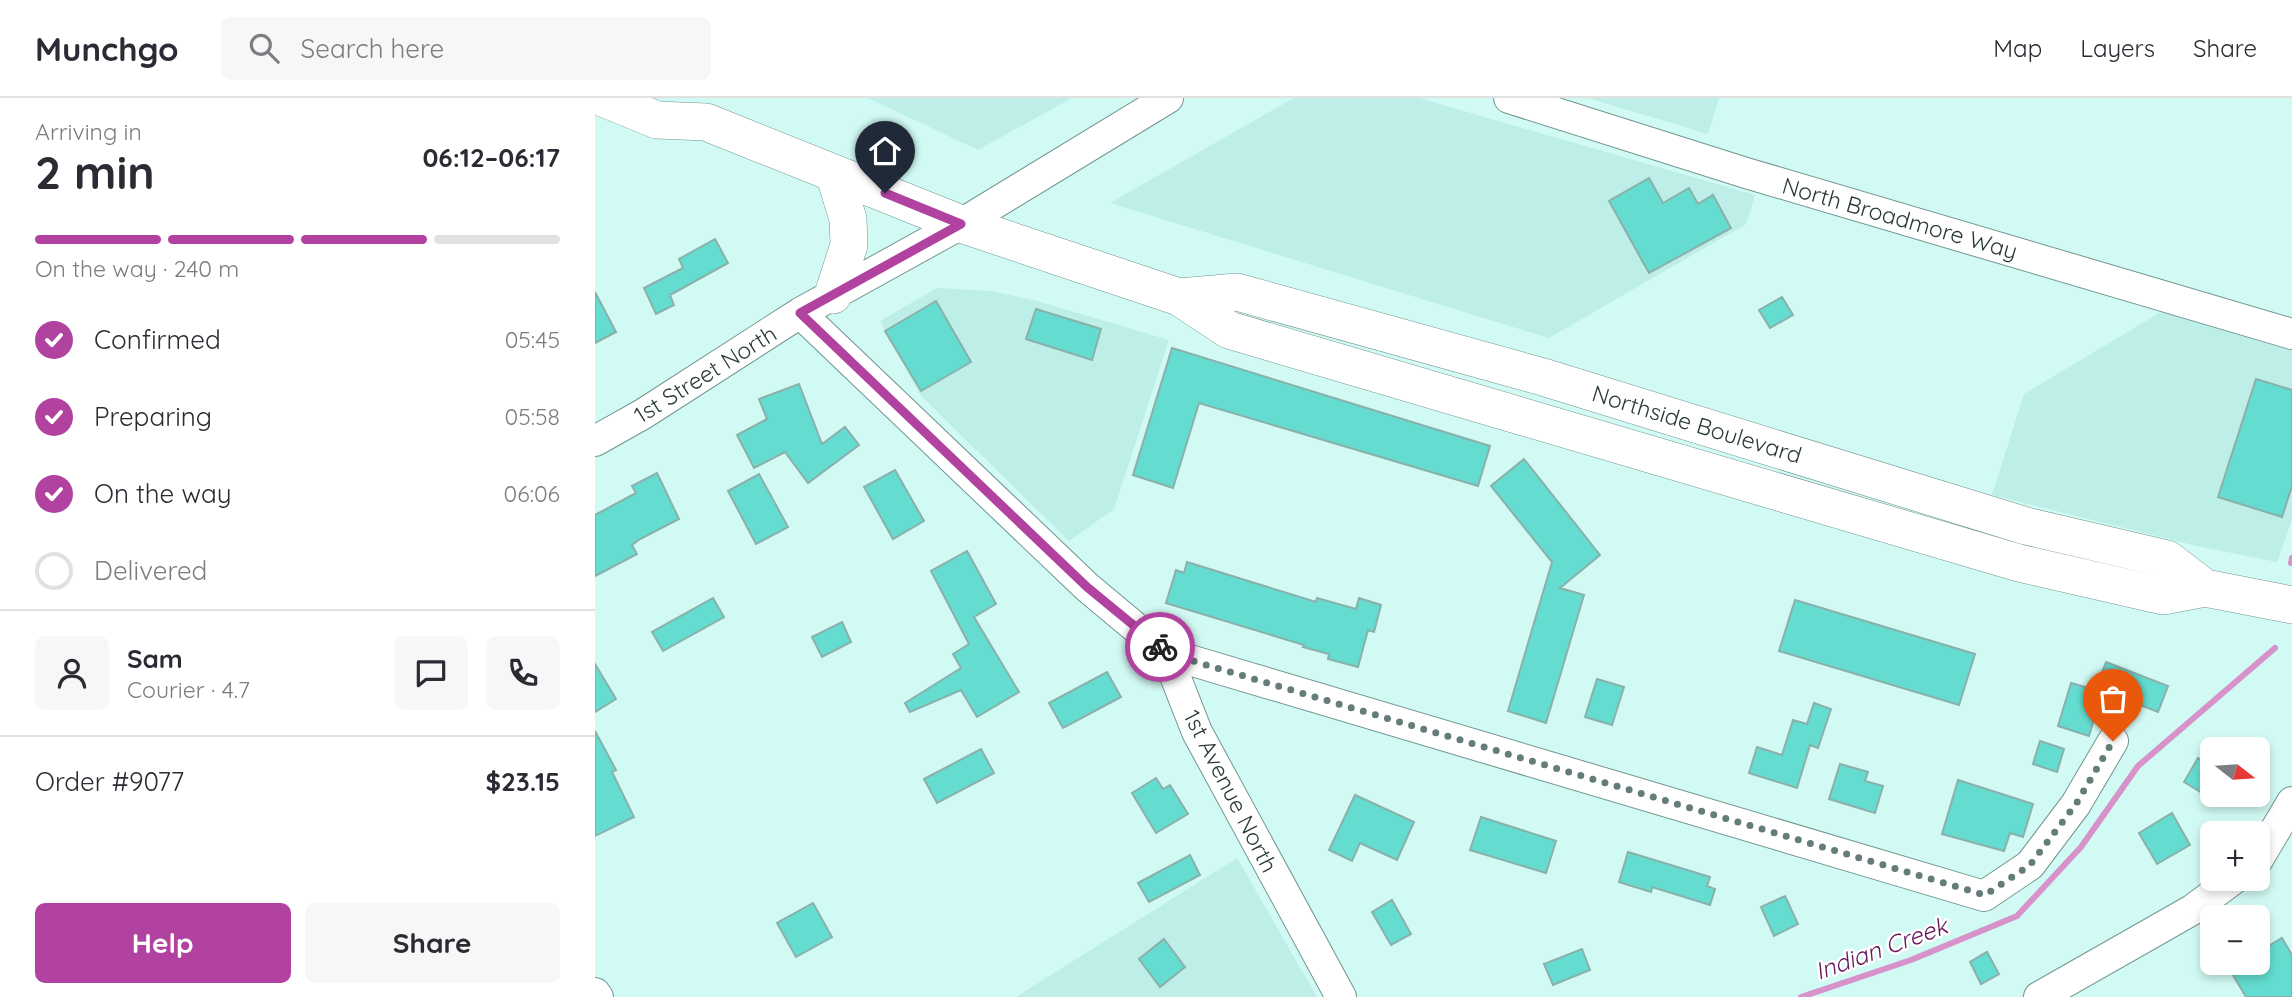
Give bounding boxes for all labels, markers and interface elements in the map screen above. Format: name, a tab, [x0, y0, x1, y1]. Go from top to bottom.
search box	[221, 17, 711, 80]
text: Munchgo	[35, 28, 179, 69]
icon: search	[245, 29, 283, 67]
text: Search here	[301, 32, 444, 65]
text: Map	[1993, 33, 2042, 63]
text: Layers	[2080, 33, 2155, 63]
text: Share	[2193, 33, 2257, 63]
text: Arriving in	[35, 117, 142, 146]
pin	[855, 121, 915, 193]
icon: home	[866, 132, 904, 170]
text: 06:12–06:17	[422, 141, 560, 174]
text: 2 min	[35, 143, 155, 201]
street label: North Broadmore Way	[1779, 171, 2021, 265]
text: On the way · 240 m	[35, 254, 239, 283]
street label: 1st Street North	[628, 319, 782, 429]
icon: check	[35, 321, 73, 359]
text: Confirmed	[94, 323, 221, 356]
text: 05:45	[505, 325, 560, 354]
street label: Northside Boulevard	[1589, 378, 1805, 470]
icon: check	[35, 398, 73, 436]
text: Preparing	[94, 400, 212, 433]
text: 05:58	[505, 402, 560, 431]
icon: check	[35, 475, 73, 513]
text: On the way	[94, 477, 232, 510]
text: 06:06	[504, 479, 560, 508]
text: Delivered	[94, 554, 207, 587]
courier	[1125, 612, 1195, 682]
icon: bike	[1141, 628, 1179, 666]
button: person	[35, 636, 109, 710]
button: chat	[394, 636, 468, 710]
button: phone	[486, 636, 560, 710]
text: Sam	[127, 642, 183, 675]
pin	[2083, 669, 2143, 741]
text: Courier · 4.7	[127, 675, 250, 704]
icon: bag	[2094, 680, 2132, 718]
street label: 1st Avenue North	[1178, 705, 1284, 877]
north arrow	[2200, 737, 2270, 807]
map controls	[2200, 737, 2270, 975]
text: Order #9077	[35, 765, 184, 798]
text: $23.15	[485, 765, 560, 798]
button: +	[2200, 821, 2270, 891]
button: Help	[35, 903, 291, 983]
button: Share	[305, 903, 560, 983]
button: −	[2200, 905, 2270, 975]
water label: Indian Creek	[1811, 909, 1953, 986]

